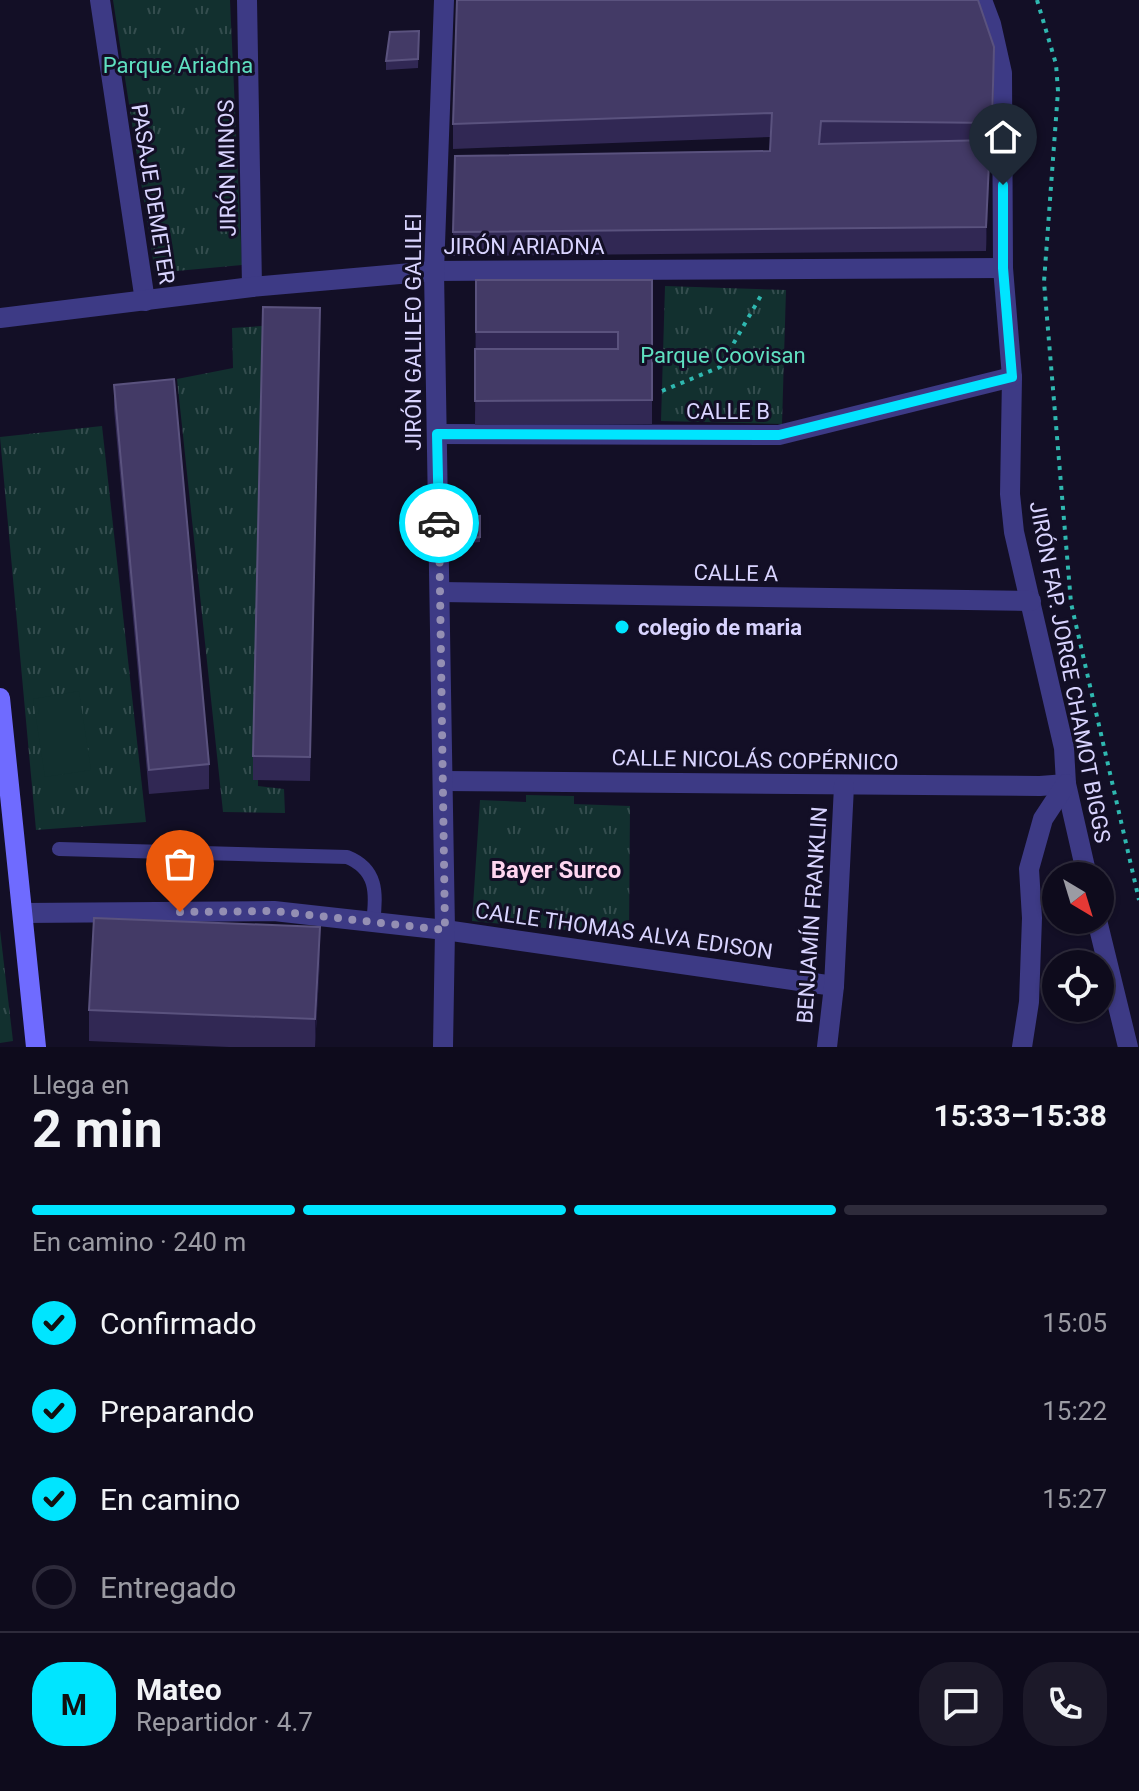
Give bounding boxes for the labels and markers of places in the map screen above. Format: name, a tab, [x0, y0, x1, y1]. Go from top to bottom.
pin	[969, 103, 1037, 185]
place label: colegio de maria	[638, 615, 802, 640]
marker: colegio de maria	[613, 618, 631, 636]
pin	[146, 830, 214, 912]

